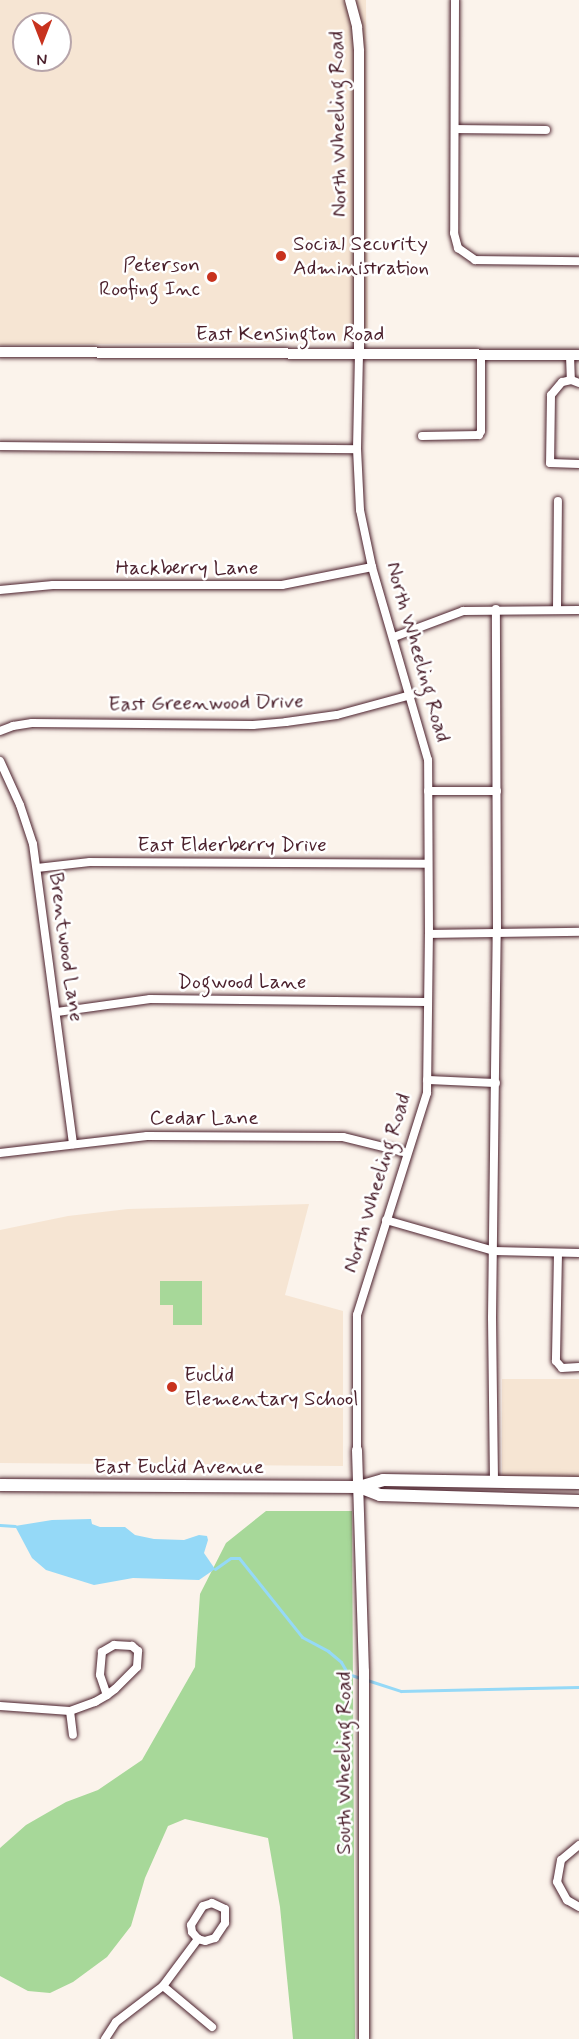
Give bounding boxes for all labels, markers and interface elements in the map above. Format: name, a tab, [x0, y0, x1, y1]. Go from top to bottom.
north arrow	[12, 12, 72, 72]
street label: North Wheeling Road	[324, 31, 352, 217]
text: N	[37, 48, 47, 69]
place label: Social Security Administration	[293, 231, 429, 281]
marker: Social Security Administration	[274, 249, 288, 263]
place label: Peterson Roofing Inc	[103, 252, 200, 302]
marker: Peterson Roofing Inc	[205, 270, 219, 284]
street label: East Kensington Road	[196, 321, 384, 347]
street label: Hackberry Lane	[116, 555, 258, 581]
street label: North Wheeling Road	[380, 560, 456, 744]
street label: East Greenwood Drive	[109, 689, 303, 717]
street label: East Elderberry Drive	[137, 832, 327, 858]
street label: Brentwood Lane	[43, 871, 89, 1023]
street label: Dogwood Lane	[179, 969, 305, 995]
street label: North Wheeling Road	[338, 1091, 416, 1275]
street label: Cedar Lane	[151, 1105, 257, 1131]
place label: Euclid Elementary School	[184, 1362, 359, 1412]
marker: Euclid Elementary School	[165, 1380, 179, 1394]
street label: East Euclid Avenue	[97, 1454, 261, 1480]
street label: South Wheeling Road	[331, 1672, 357, 1854]

